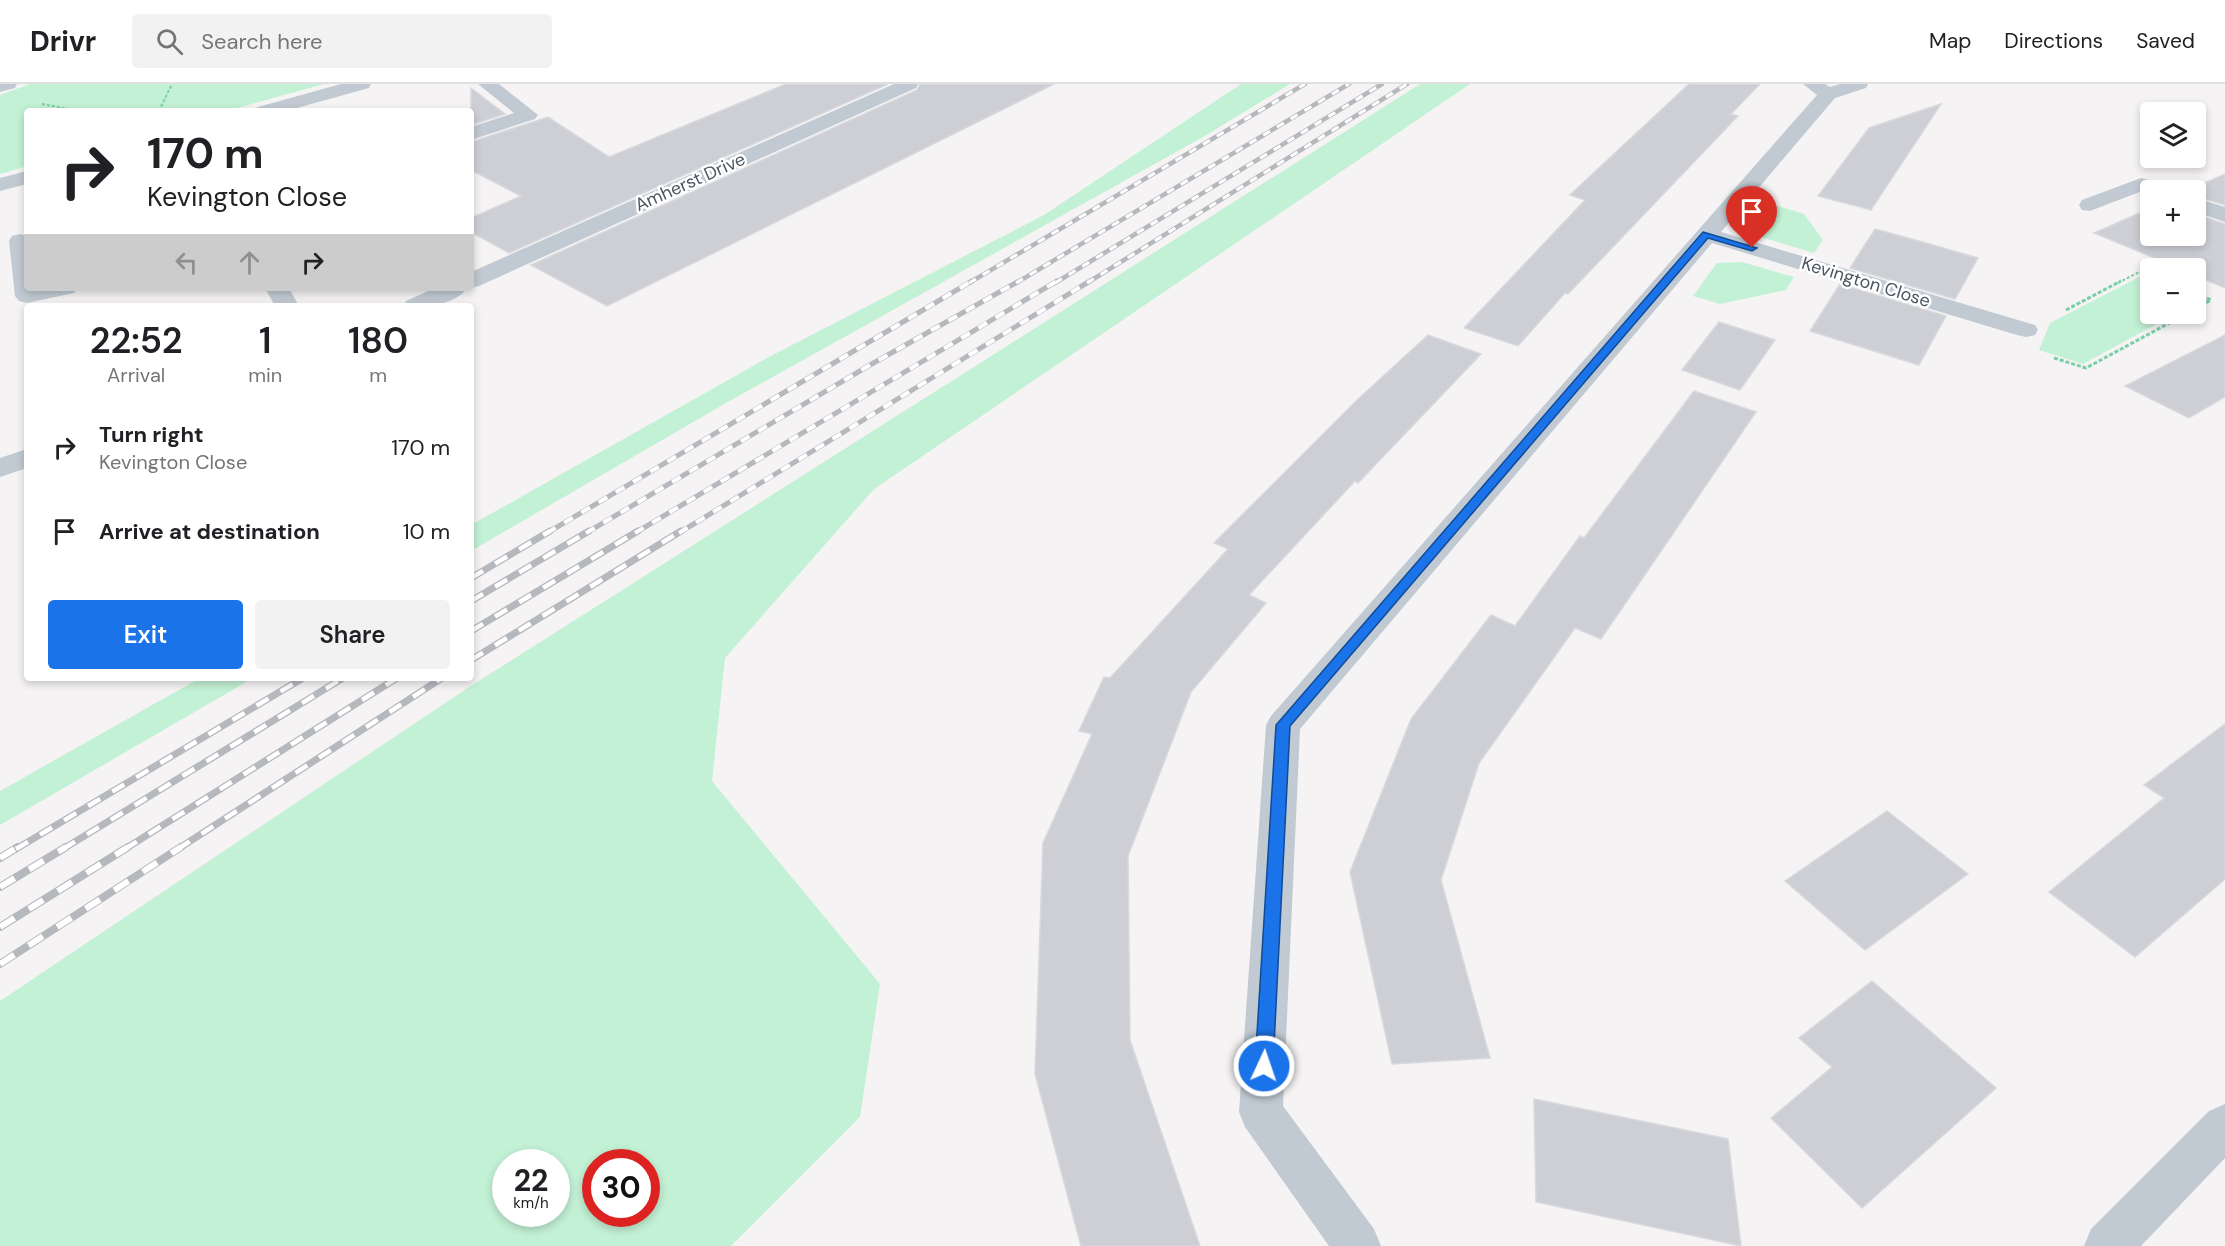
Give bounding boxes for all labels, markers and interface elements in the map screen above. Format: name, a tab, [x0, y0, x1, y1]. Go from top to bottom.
search box	[132, 14, 552, 68]
text: Drivr	[30, 23, 96, 60]
icon: search	[153, 25, 186, 58]
text: Search here	[201, 27, 323, 56]
text: Map	[1929, 27, 1971, 55]
text: Directions	[2004, 27, 2103, 55]
text: Saved	[2136, 27, 2195, 55]
map controls	[2140, 102, 2206, 324]
button: layers	[2140, 102, 2206, 168]
text: 170 m	[147, 126, 264, 181]
icon: right	[48, 132, 126, 210]
street label: Amherst Drive	[631, 147, 749, 217]
text: Kevington Close	[147, 179, 347, 214]
button: +	[2140, 180, 2206, 246]
pin	[1726, 186, 1777, 248]
icon: arrive	[1735, 195, 1768, 228]
icon: left	[170, 246, 203, 279]
icon: ahead	[233, 246, 266, 279]
icon: right	[296, 246, 329, 279]
street label: Kevington Close	[1799, 251, 1933, 313]
button: −	[2140, 258, 2206, 324]
text: 22:52	[90, 317, 183, 364]
text: 1	[259, 317, 272, 364]
text: 180	[348, 317, 408, 364]
text: Arrival	[107, 362, 165, 388]
text: min	[248, 362, 282, 388]
text: m	[369, 362, 387, 388]
text: Turn right	[99, 420, 204, 449]
icon: right	[48, 431, 81, 464]
text: 170 m	[391, 433, 450, 462]
text: Kevington Close	[99, 449, 247, 475]
icon: arrive	[48, 515, 81, 548]
text: Arrive at destination	[99, 517, 320, 546]
text: 10 m	[403, 517, 450, 546]
button: Exit	[48, 600, 243, 669]
button: Share	[255, 600, 450, 669]
position arrow	[1232, 1034, 1296, 1098]
speed limit sign: 30	[582, 1149, 660, 1227]
text: 22	[514, 1161, 548, 1200]
text: km/h	[513, 1193, 549, 1213]

